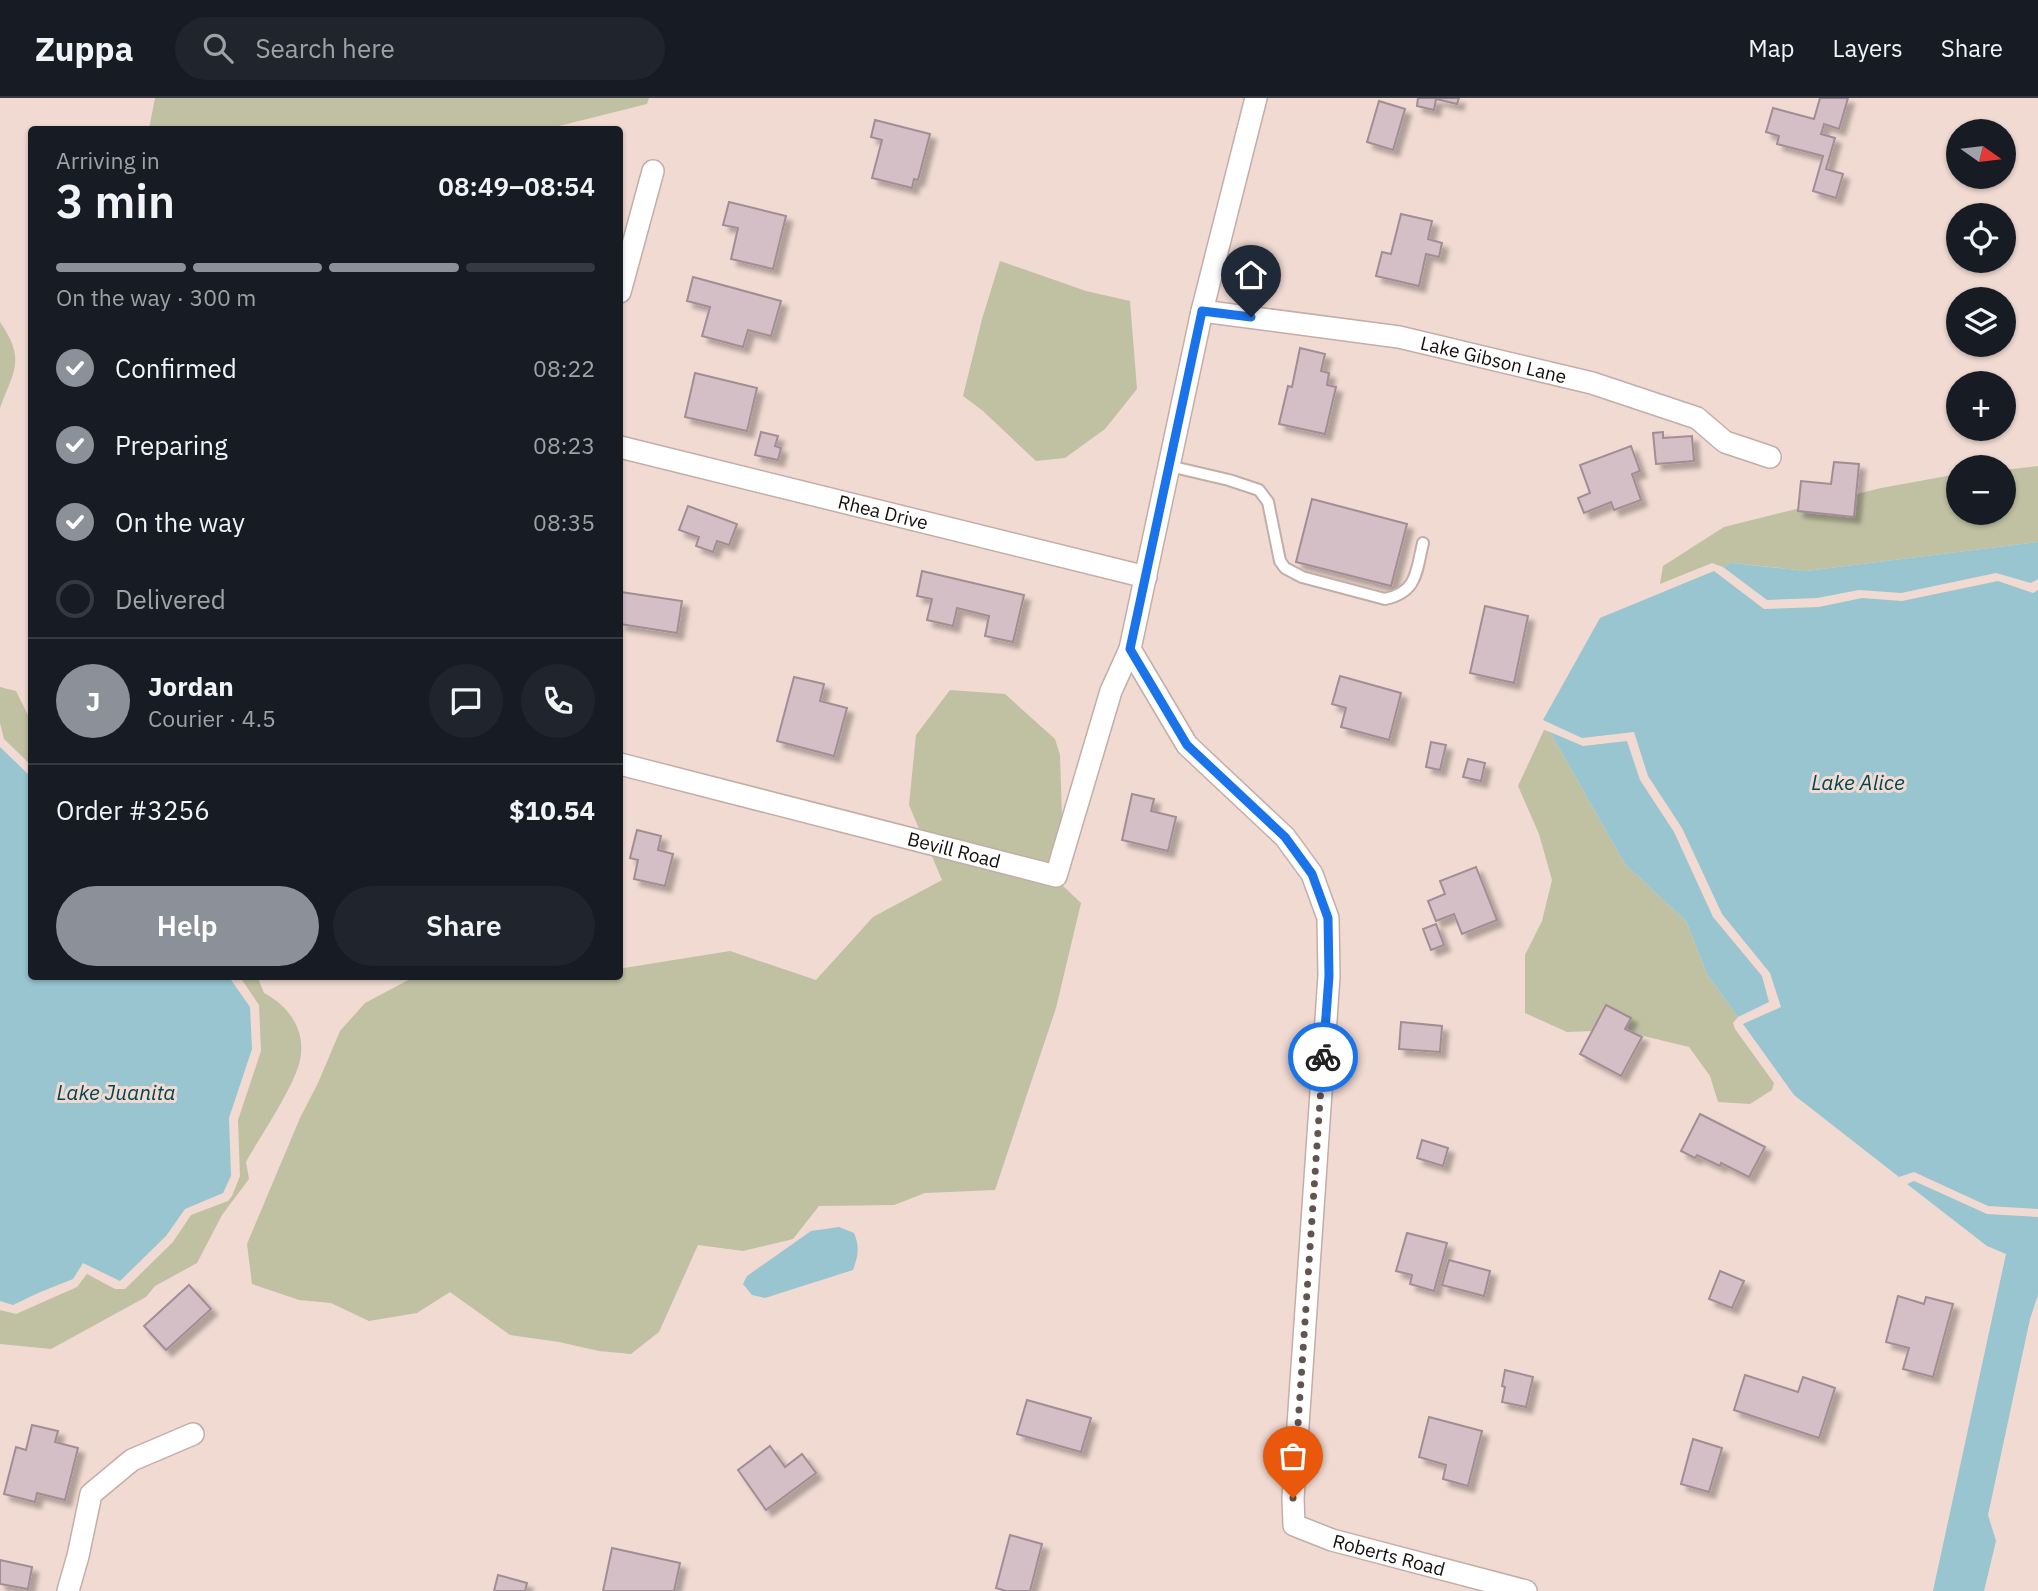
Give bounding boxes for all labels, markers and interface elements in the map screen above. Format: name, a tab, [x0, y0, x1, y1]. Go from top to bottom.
search box	[175, 17, 665, 80]
text: Zuppa	[35, 27, 133, 70]
icon: search	[199, 29, 237, 67]
text: Search here	[255, 31, 395, 65]
text: Map	[1748, 32, 1795, 64]
text: Layers	[1833, 32, 1903, 64]
text: Share	[1941, 32, 2003, 64]
north arrow	[1946, 119, 2016, 189]
map controls	[1946, 119, 2016, 525]
text: Arriving in	[56, 145, 160, 175]
text: 08:49–08:54	[438, 169, 595, 203]
text: 3 min	[56, 171, 175, 231]
button: locate	[1946, 203, 2016, 273]
pin	[1221, 245, 1281, 317]
icon: home	[1232, 256, 1270, 294]
text: On the way · 300 m	[56, 282, 256, 312]
button: layers	[1946, 287, 2016, 357]
street label: Lake Gibson Lane	[1418, 331, 1569, 389]
icon: check	[56, 349, 94, 387]
text: Confirmed	[115, 351, 237, 385]
text: 08:22	[533, 353, 595, 383]
button: +	[1946, 371, 2016, 441]
icon: check	[56, 426, 94, 464]
text: Preparing	[115, 428, 228, 462]
text: 08:23	[533, 430, 595, 460]
button: −	[1946, 455, 2016, 525]
street label: Rhea Drive	[835, 489, 931, 535]
icon: check	[56, 503, 94, 541]
text: On the way	[115, 505, 245, 539]
text: 08:35	[533, 507, 595, 537]
text: Delivered	[115, 582, 226, 616]
button: chat	[429, 664, 503, 738]
button: phone	[521, 664, 595, 738]
text: Jordan	[148, 669, 234, 703]
text: J	[86, 684, 100, 718]
text: Courier · 4.5	[148, 703, 276, 733]
water label: Lake Alice	[1811, 768, 1905, 796]
text: Order #3256	[56, 793, 210, 827]
text: $10.54	[509, 793, 595, 827]
street label: Bevill Road	[905, 826, 1003, 873]
button: Help	[56, 886, 319, 966]
button: Share	[333, 886, 595, 966]
courier	[1288, 1022, 1358, 1092]
icon: bike	[1304, 1038, 1342, 1076]
water label: Lake Juanita	[56, 1078, 176, 1106]
pin	[1263, 1426, 1323, 1498]
icon: bag	[1274, 1437, 1312, 1475]
street label: Roberts Road	[1330, 1529, 1448, 1581]

